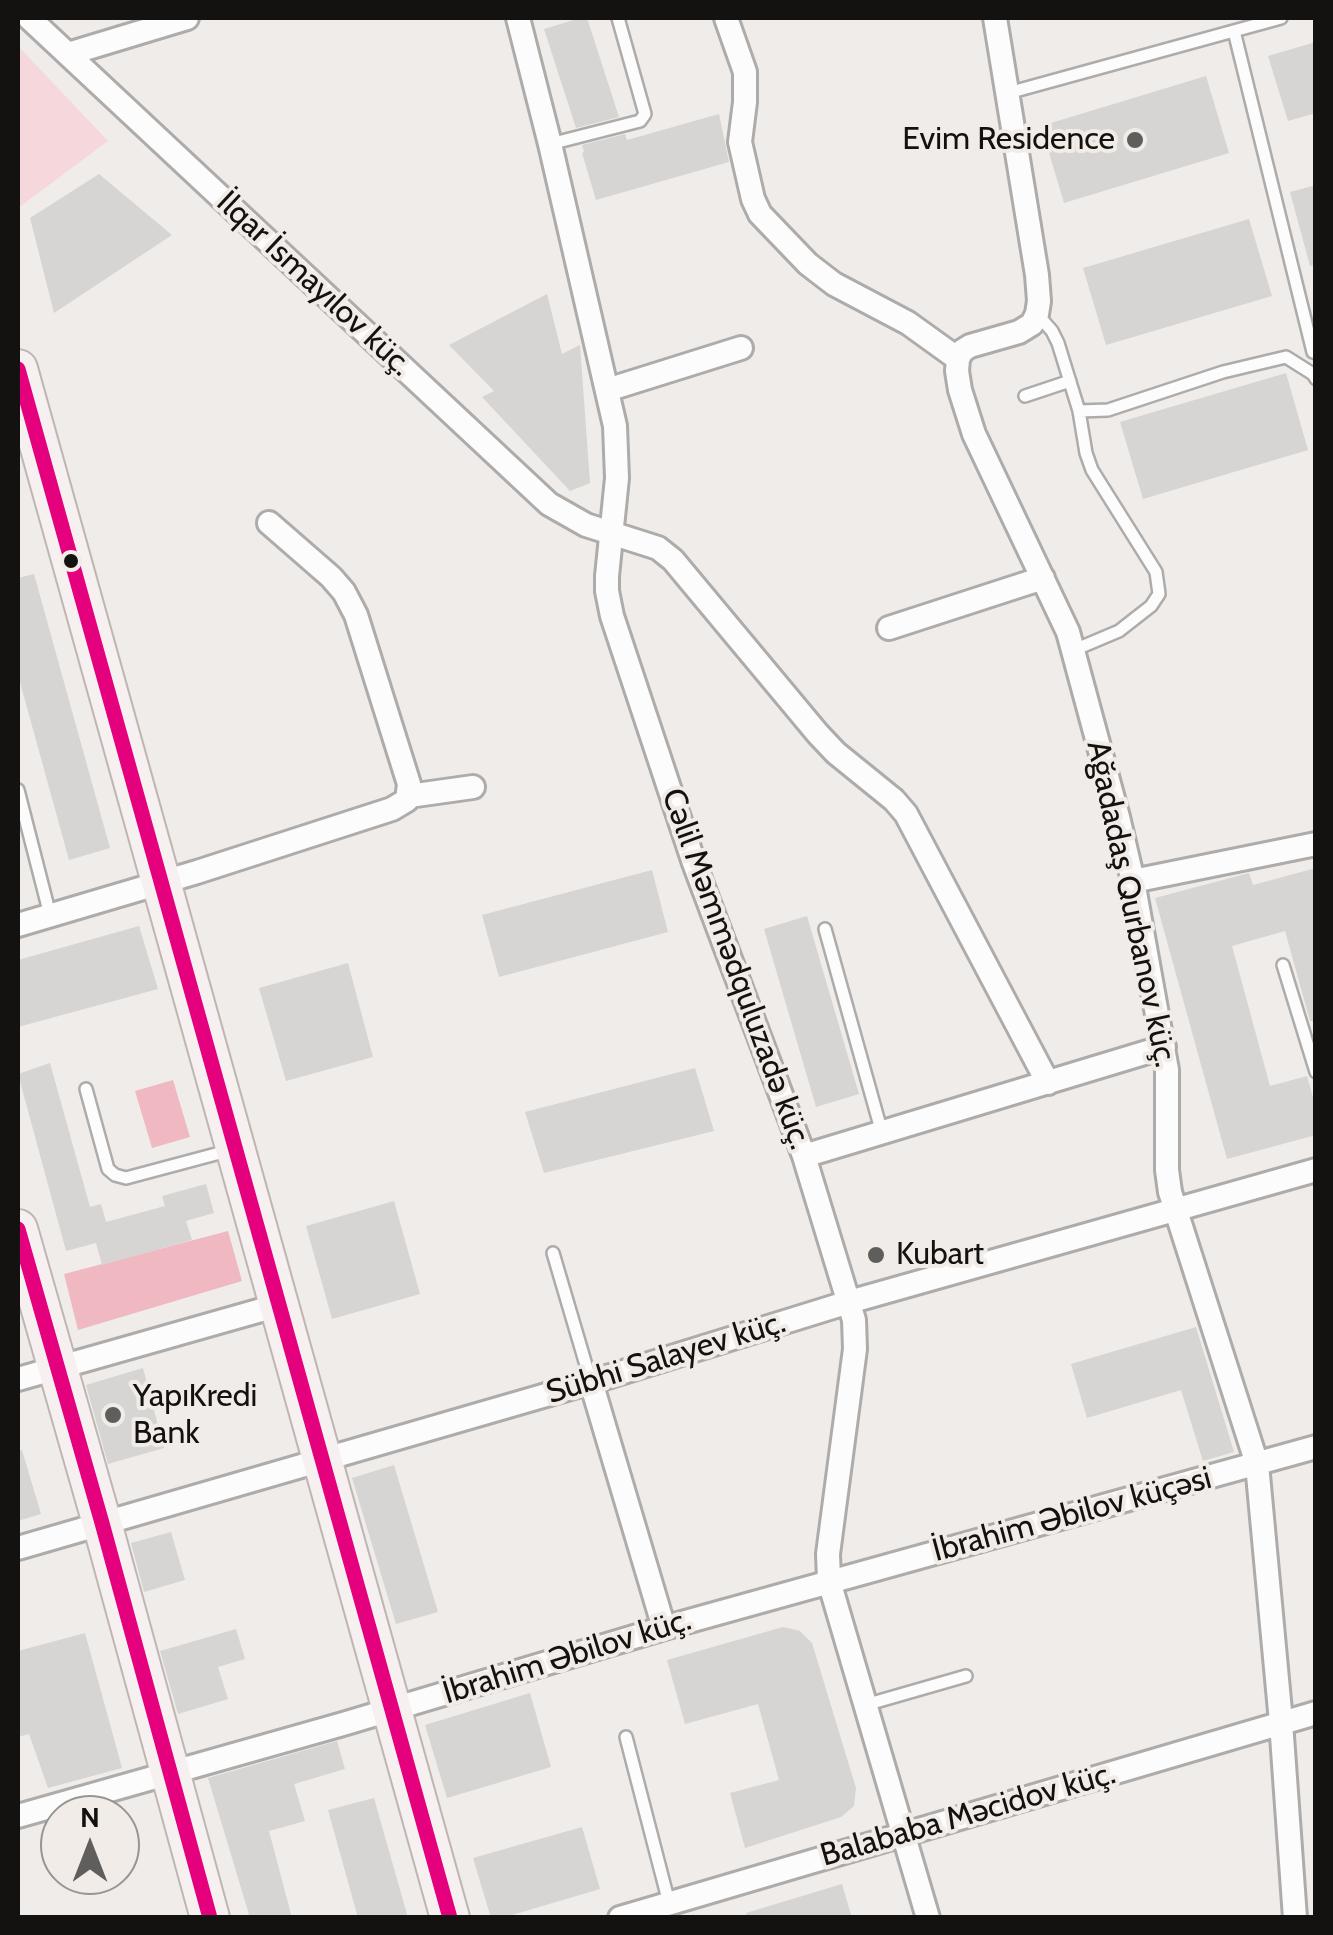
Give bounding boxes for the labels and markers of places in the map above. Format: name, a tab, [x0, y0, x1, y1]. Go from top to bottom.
place label: Evim Residence	[902, 121, 1115, 159]
marker: Evim Residence	[1124, 129, 1146, 151]
unlabelled marker	[61, 551, 81, 571]
place label: Kubart	[896, 1236, 984, 1274]
marker: Kubart	[865, 1244, 887, 1266]
place label: YapıKredi Bank	[133, 1378, 257, 1453]
marker: YapıKredi Bank	[102, 1404, 124, 1426]

